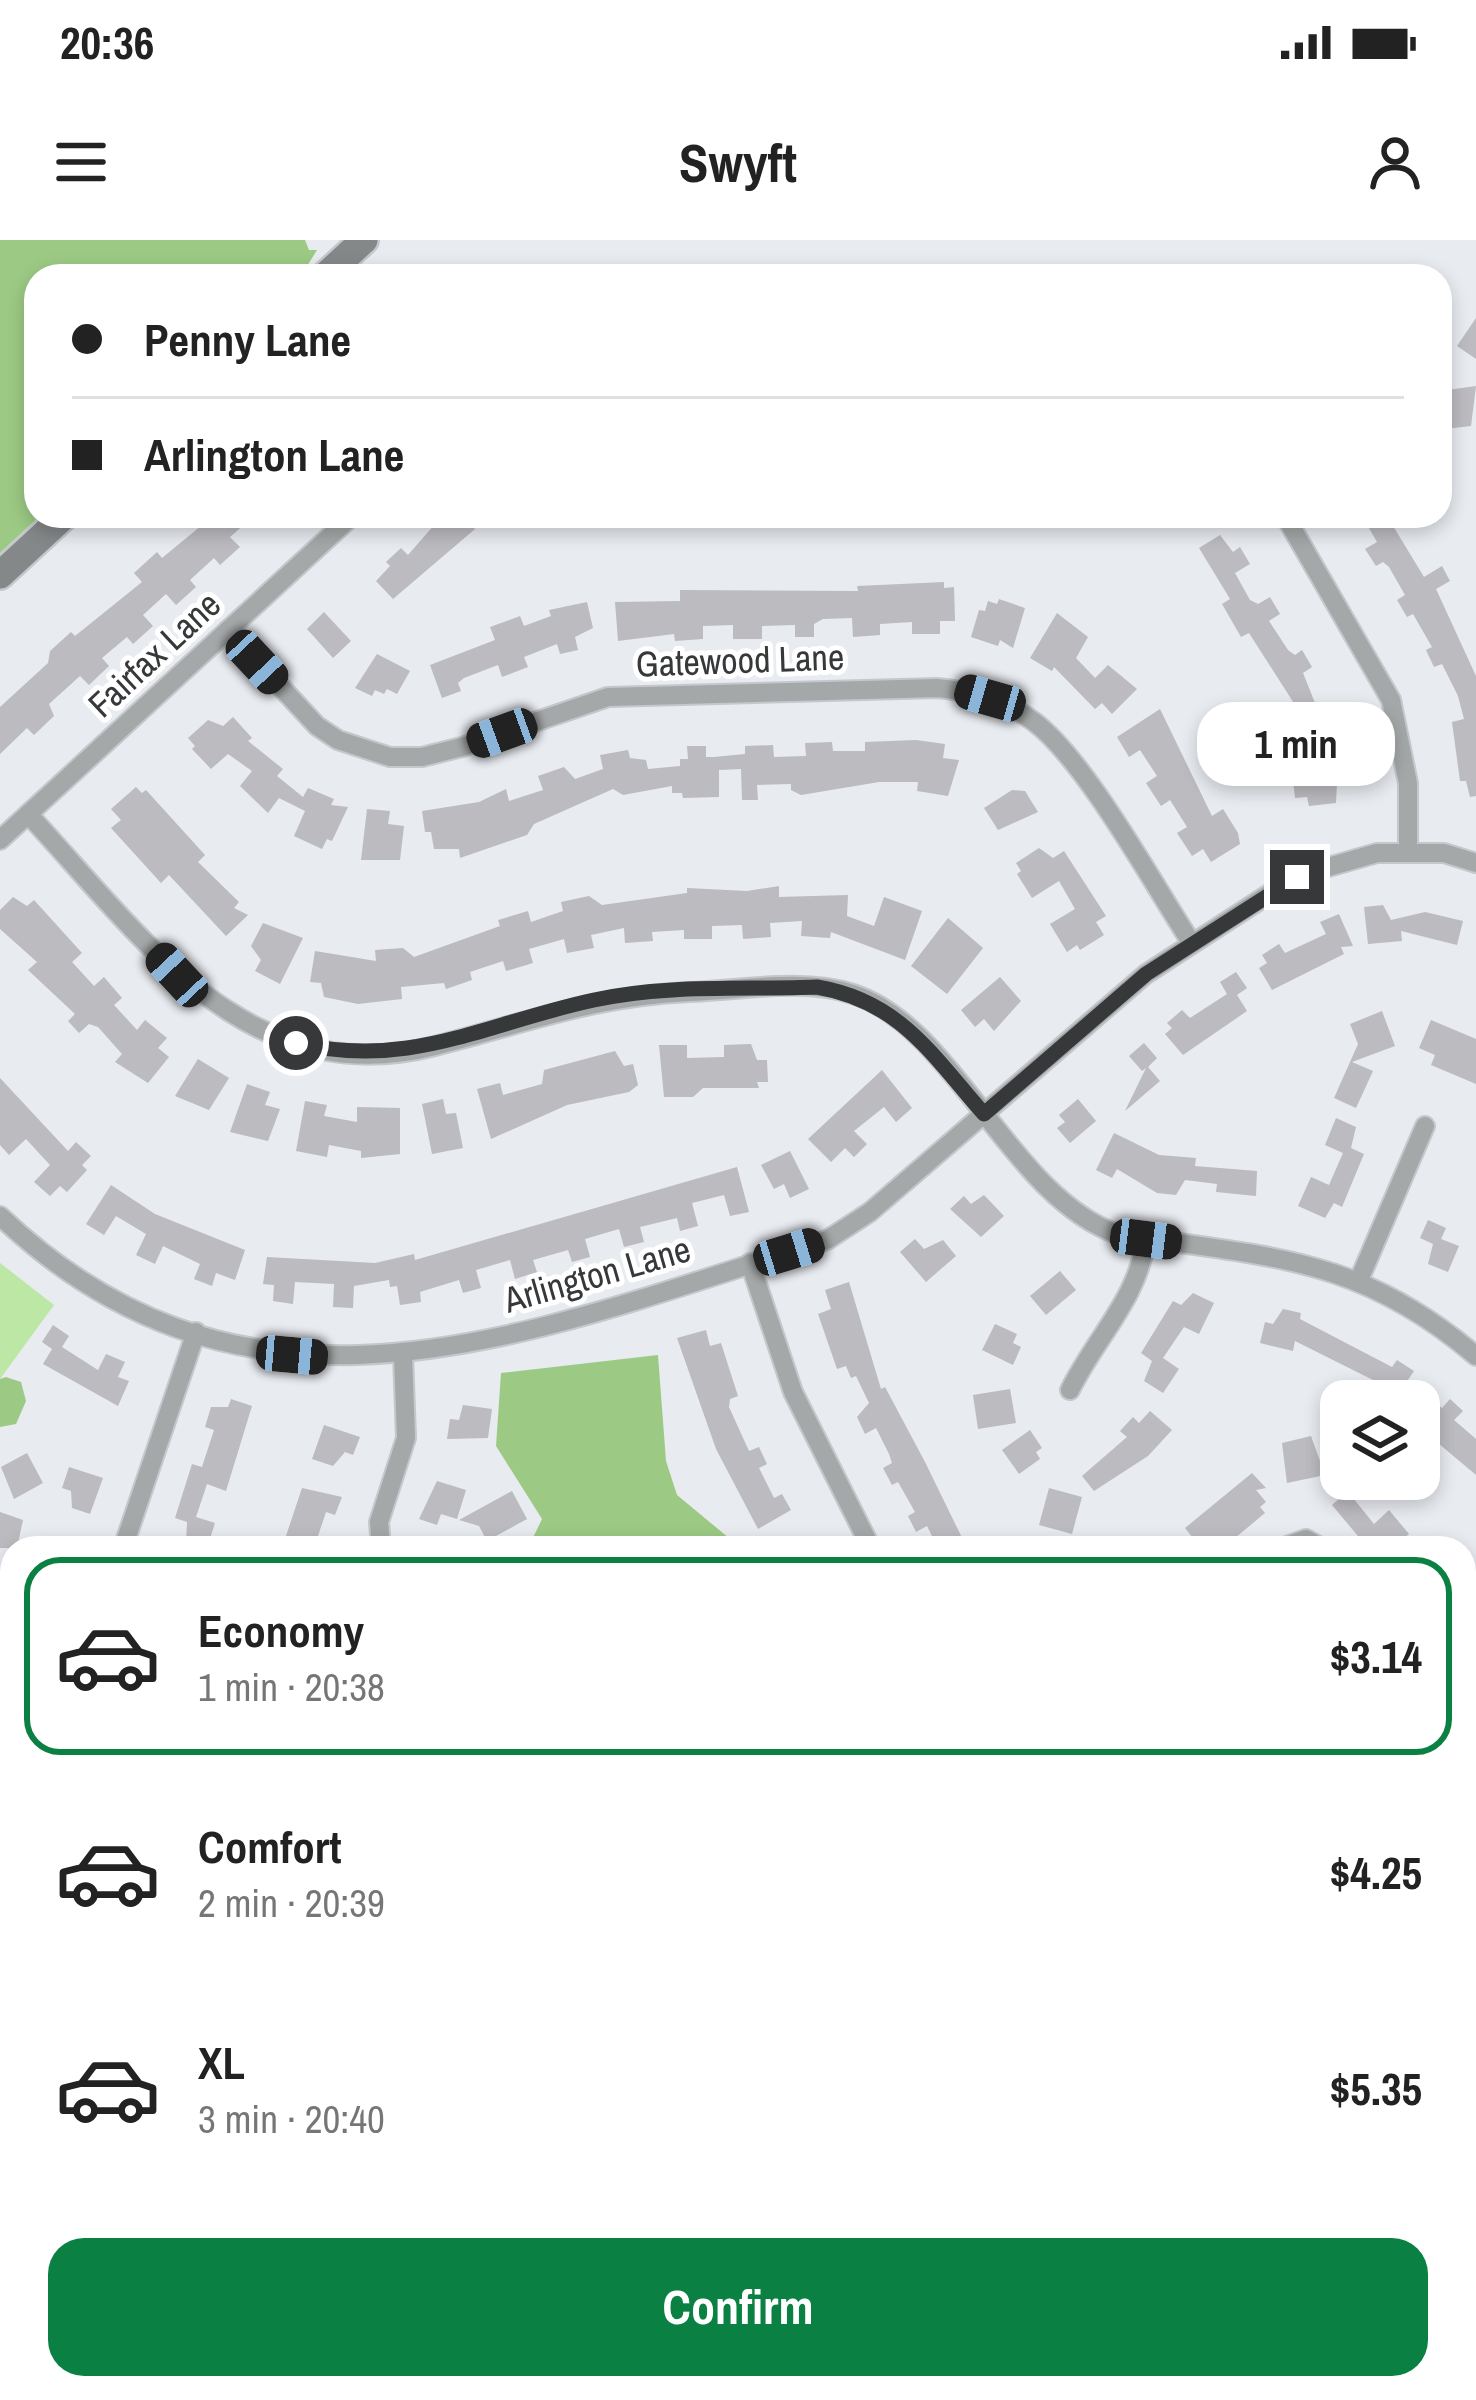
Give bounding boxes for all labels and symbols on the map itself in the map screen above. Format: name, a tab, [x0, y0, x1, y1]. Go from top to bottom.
street label: Fairfax Lane	[78, 580, 230, 728]
car	[219, 623, 295, 701]
street label: Gatewood Lane	[635, 632, 845, 688]
car	[950, 671, 1030, 725]
callout: 1 min	[1198, 703, 1396, 787]
car	[462, 704, 542, 762]
route end	[1270, 850, 1324, 904]
car	[139, 936, 215, 1014]
route start	[269, 1016, 323, 1070]
car	[1108, 1217, 1184, 1261]
street label: Arlington Lane	[497, 1224, 696, 1324]
car	[749, 1224, 829, 1280]
car	[255, 1334, 329, 1376]

